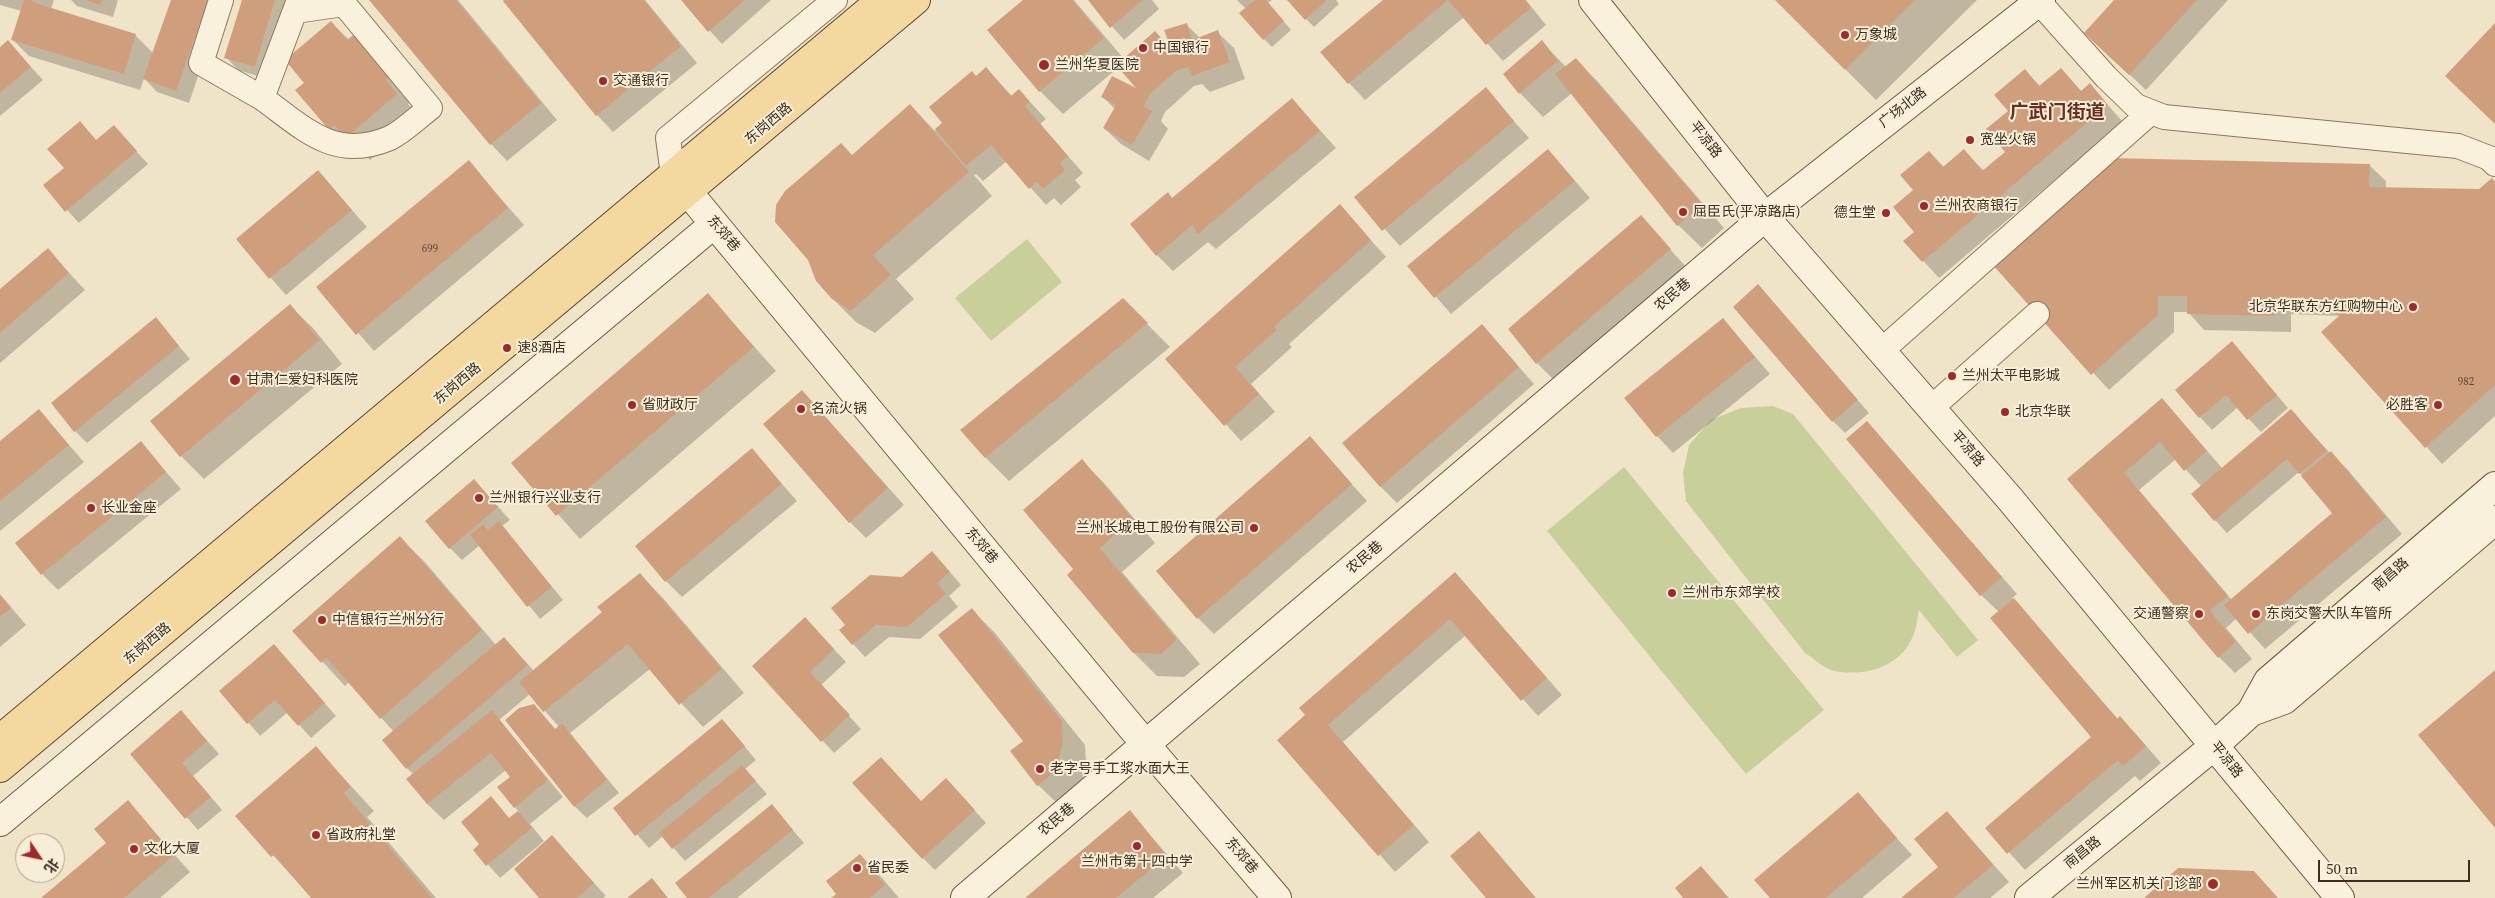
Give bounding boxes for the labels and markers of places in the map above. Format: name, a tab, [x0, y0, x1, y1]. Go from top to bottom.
place label: 万象城	[1855, 27, 1897, 43]
marker: 万象城	[1839, 29, 1851, 41]
place label: 中国银行	[1153, 40, 1209, 56]
marker: 中国银行	[1137, 42, 1149, 54]
place label: 兰州华夏医院	[1055, 57, 1139, 73]
marker: 兰州华夏医院	[1037, 58, 1051, 72]
place label: 交通银行	[613, 73, 669, 89]
marker: 交通银行	[597, 75, 609, 87]
place label: 宽坐火锅	[1980, 132, 2036, 148]
marker: 宽坐火锅	[1964, 134, 1976, 146]
place label: 兰州农商银行	[1934, 198, 2018, 214]
marker: 兰州农商银行	[1918, 200, 1930, 212]
place label: 屈臣氏(平凉路店)	[1693, 204, 1800, 220]
place label: 德生堂	[1834, 205, 1876, 221]
marker: 屈臣氏(平凉路店)	[1677, 206, 1689, 218]
marker: 德生堂	[1880, 207, 1892, 219]
place label: 北京华联东方红购物中心	[2249, 299, 2403, 315]
marker: 北京华联东方红购物中心	[2407, 301, 2419, 313]
place label: 速8酒店	[517, 340, 566, 356]
marker: 速8酒店	[501, 342, 513, 354]
place label: 兰州太平电影城	[1962, 368, 2060, 384]
marker: 兰州太平电影城	[1946, 370, 1958, 382]
place label: 甘肃仁爱妇科医院	[246, 372, 358, 388]
marker: 甘肃仁爱妇科医院	[228, 373, 242, 387]
place label: 省财政厅	[642, 397, 698, 413]
place label: 必胜客	[2386, 397, 2428, 413]
marker: 省财政厅	[626, 399, 638, 411]
marker: 必胜客	[2432, 399, 2444, 411]
place label: 名流火锅	[811, 401, 867, 417]
marker: 名流火锅	[795, 403, 807, 415]
place label: 北京华联	[2015, 404, 2071, 420]
marker: 北京华联	[1999, 406, 2011, 418]
place label: 兰州银行兴业支行	[489, 490, 601, 506]
marker: 兰州银行兴业支行	[473, 492, 485, 504]
place label: 长业金座	[101, 500, 157, 516]
marker: 长业金座	[85, 502, 97, 514]
place label: 兰州长城电工股份有限公司	[1076, 520, 1244, 536]
marker: 兰州长城电工股份有限公司	[1248, 522, 1260, 534]
place label: 兰州市东郊学校	[1682, 585, 1780, 601]
marker: 兰州市东郊学校	[1666, 587, 1678, 599]
place label: 交通警察	[2133, 606, 2189, 622]
place label: 东岗交警大队车管所	[2266, 606, 2392, 622]
marker: 交通警察	[2193, 608, 2205, 620]
marker: 东岗交警大队车管所	[2250, 608, 2262, 620]
place label: 中信银行兰州分行	[332, 612, 444, 628]
marker: 中信银行兰州分行	[316, 614, 328, 626]
place label: 老字号手工浆水面大王	[1050, 761, 1190, 777]
marker: 老字号手工浆水面大王	[1034, 763, 1046, 775]
place label: 省政府礼堂	[326, 827, 396, 843]
marker: 省政府礼堂	[310, 829, 322, 841]
marker: 兰州市第十四中学	[1131, 840, 1143, 852]
place label: 文化大厦	[144, 841, 200, 857]
marker: 文化大厦	[128, 843, 140, 855]
place label: 兰州市第十四中学	[1081, 854, 1193, 870]
place label: 省民委	[867, 860, 909, 876]
marker: 省民委	[851, 862, 863, 874]
place label: 兰州军区机关门诊部	[2076, 876, 2202, 892]
marker: 兰州军区机关门诊部	[2206, 877, 2220, 891]

